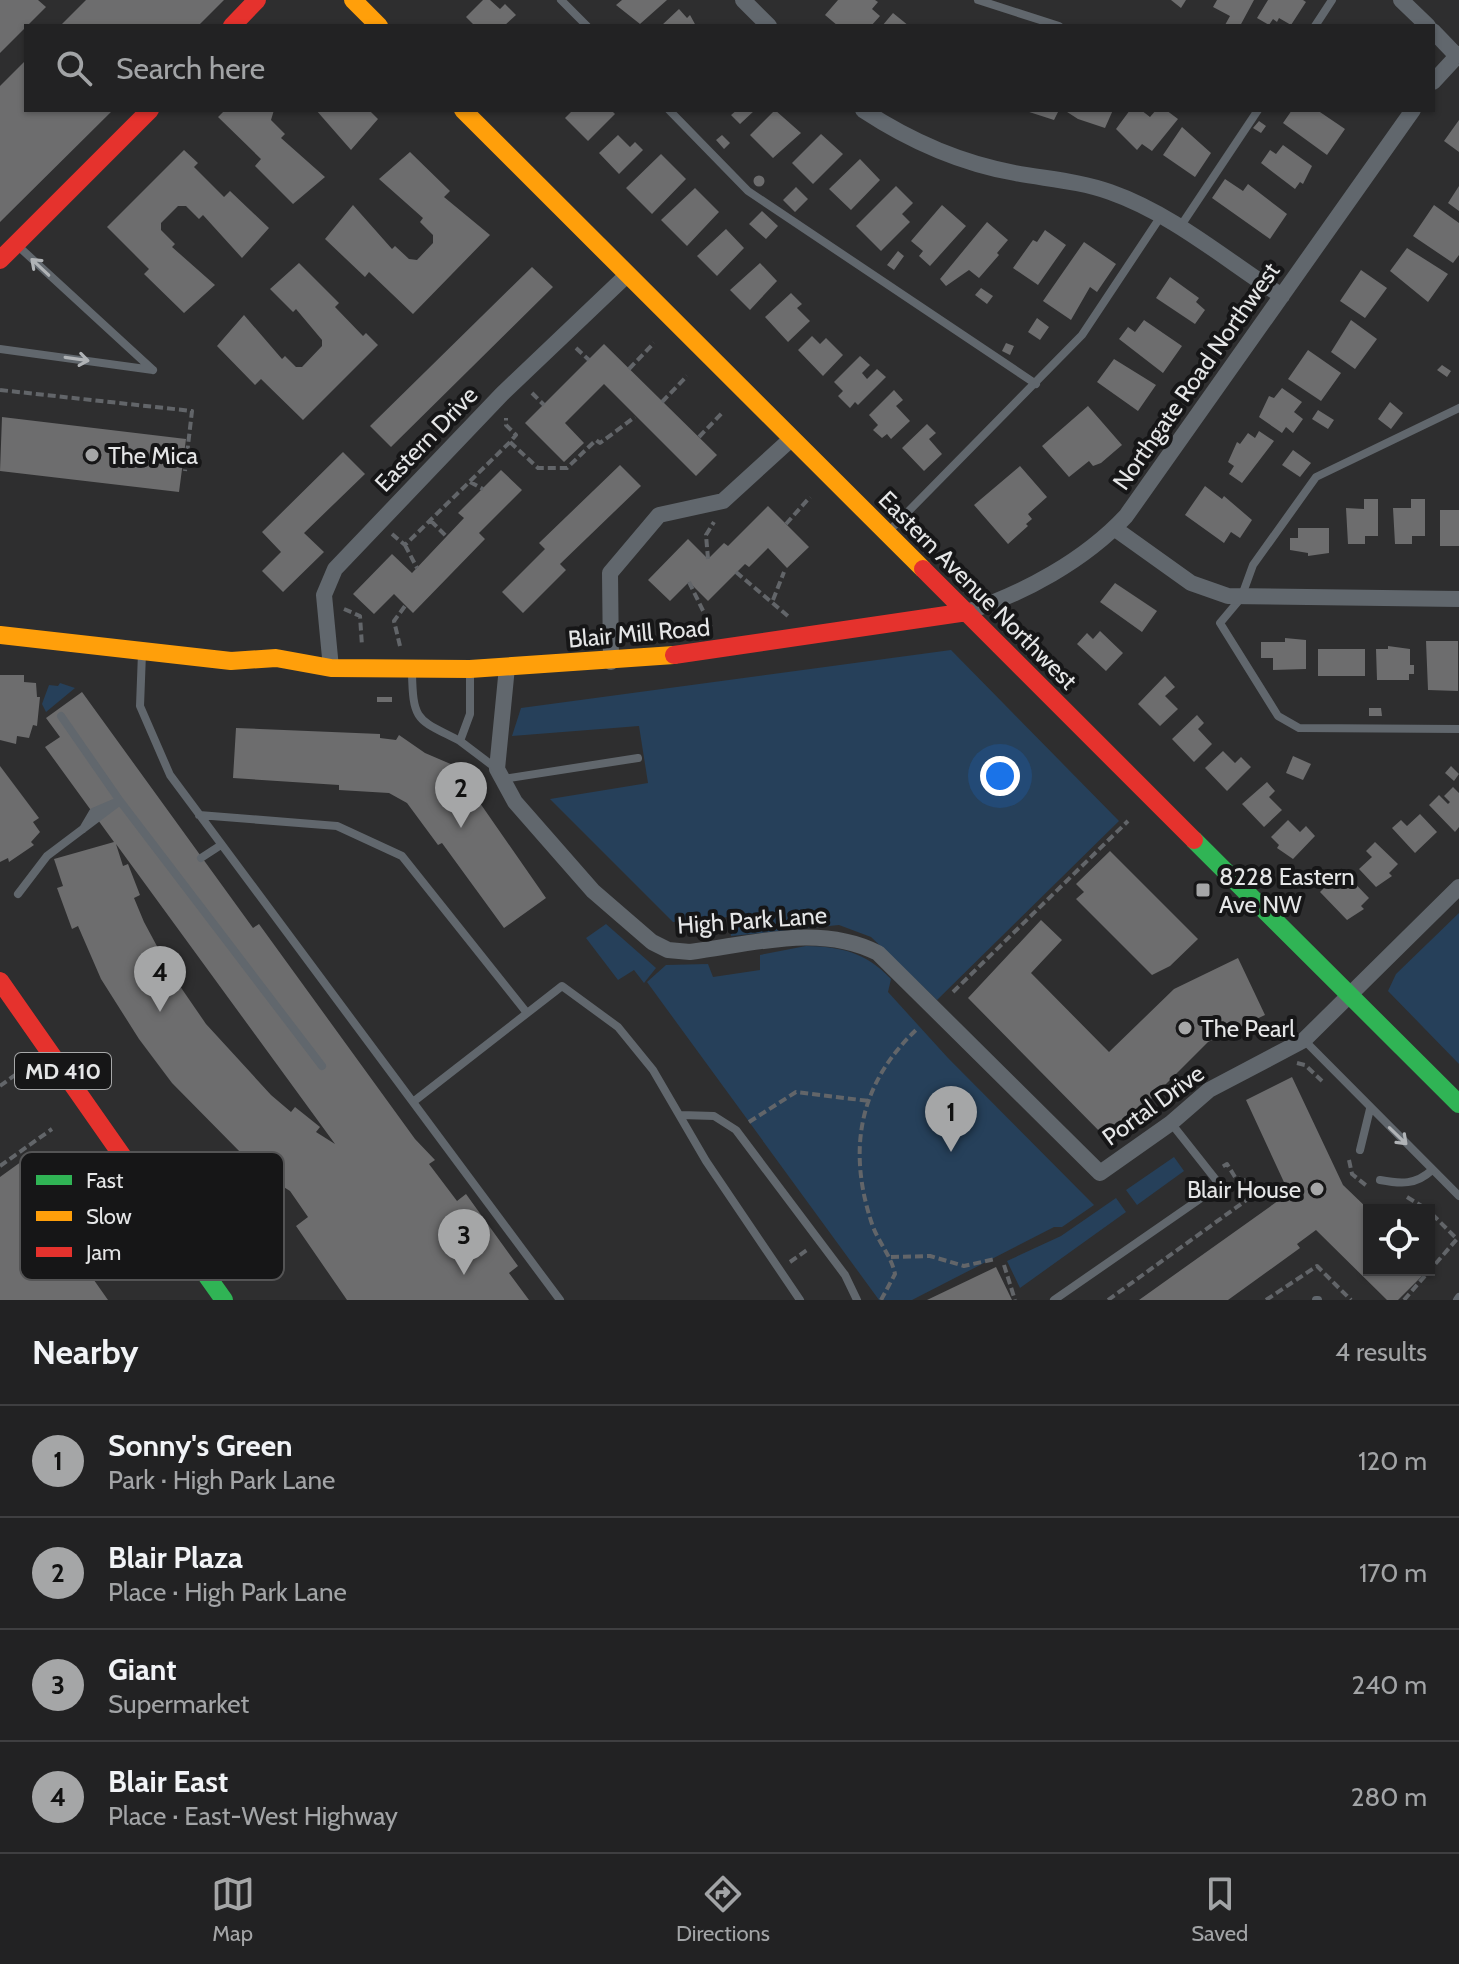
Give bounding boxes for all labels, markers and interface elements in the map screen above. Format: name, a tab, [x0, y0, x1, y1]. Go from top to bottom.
search box	[24, 24, 1435, 112]
icon: search	[52, 46, 96, 90]
text: Search here	[116, 50, 265, 87]
one-way arrow	[30, 257, 50, 276]
street label: Northgate Road Northwest	[1107, 257, 1285, 495]
one-way arrow	[64, 352, 89, 367]
street label: Eastern Drive	[369, 380, 483, 498]
place label: The Mica	[108, 441, 199, 470]
marker: The Mica	[83, 446, 101, 464]
street label: Eastern Avenue Northwest	[873, 485, 1083, 695]
street label: Blair Mill Road	[567, 612, 711, 654]
your location	[980, 756, 1020, 796]
pin: 2	[435, 762, 487, 828]
place label: 8228 Eastern Ave NW	[1219, 862, 1355, 919]
marker: 8228 Eastern Ave NW	[1194, 881, 1212, 899]
street label: High Park Lane	[676, 900, 828, 940]
pin: 4	[134, 946, 186, 1012]
place label: The Pearl	[1201, 1014, 1295, 1043]
marker: The Pearl	[1176, 1019, 1194, 1037]
road number: MD 410	[15, 1053, 111, 1089]
street label: Portal Drive	[1096, 1058, 1210, 1152]
pin: 1	[925, 1086, 977, 1152]
one-way arrow	[1388, 1126, 1407, 1145]
legend	[20, 1152, 284, 1280]
text: Fast	[86, 1167, 124, 1194]
place label: Blair House	[1187, 1175, 1301, 1204]
marker: Blair House	[1308, 1180, 1326, 1198]
text: Slow	[86, 1203, 132, 1230]
map controls	[1363, 1204, 1435, 1276]
button: locate	[1363, 1204, 1435, 1276]
pin: 3	[438, 1209, 490, 1275]
text: Jam	[85, 1239, 121, 1266]
text: Nearby	[32, 1331, 139, 1373]
text: 4 results	[1335, 1336, 1427, 1368]
text: Sonny's Green	[108, 1427, 293, 1464]
text: 1	[53, 1445, 63, 1477]
text: 120 m	[1358, 1445, 1427, 1477]
text: Park · High Park Lane	[108, 1464, 335, 1496]
text: Blair Plaza	[108, 1539, 243, 1576]
text: 2	[51, 1557, 65, 1589]
text: 170 m	[1359, 1557, 1427, 1589]
text: Place · High Park Lane	[108, 1576, 347, 1608]
text: Giant	[108, 1651, 177, 1688]
text: 3	[51, 1669, 65, 1701]
text: 240 m	[1352, 1669, 1427, 1701]
text: Supermarket	[108, 1688, 249, 1720]
text: Blair East	[108, 1763, 228, 1800]
text: 4	[50, 1781, 66, 1813]
text: 280 m	[1351, 1781, 1427, 1813]
text: Place · East-West Highway	[108, 1800, 398, 1832]
tab: Map	[211, 1872, 255, 1947]
tab: Directions	[676, 1872, 770, 1947]
tab: Saved	[1191, 1872, 1248, 1947]

